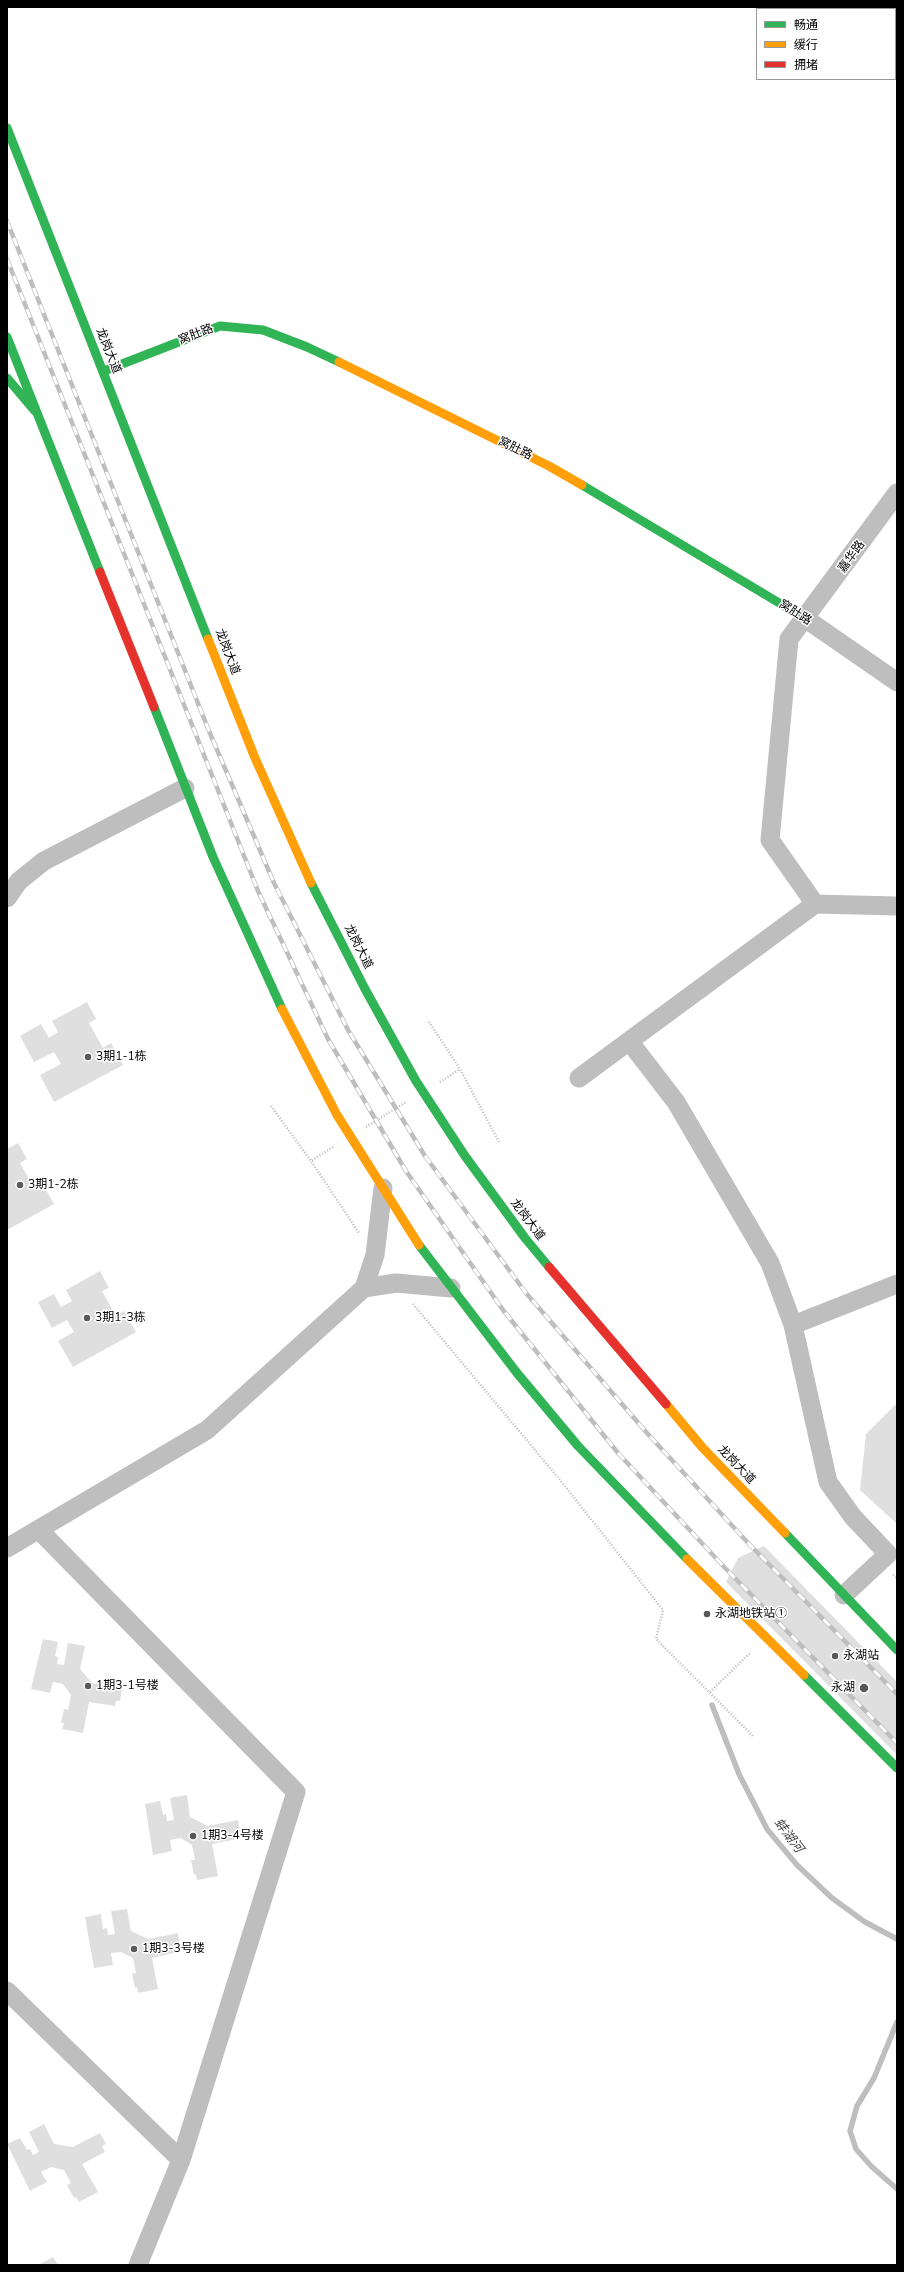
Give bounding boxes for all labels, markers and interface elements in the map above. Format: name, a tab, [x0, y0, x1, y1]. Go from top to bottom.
legend	[756, 8, 896, 80]
text: 畅通	[794, 17, 818, 33]
text: 缓行	[794, 37, 818, 53]
text: 拥堵	[794, 57, 818, 73]
street label: 窝肚路	[177, 322, 215, 348]
street label: 龙岗大道	[92, 326, 124, 376]
street label: 窝肚路	[496, 435, 534, 463]
street label: 嘉华路	[836, 538, 868, 576]
street label: 窝肚路	[776, 597, 814, 629]
street label: 龙岗大道	[212, 627, 242, 677]
street label: 龙岗大道	[341, 922, 375, 972]
place label: 3期1-1栋	[96, 1050, 147, 1064]
marker: 3期1-1栋	[83, 1052, 93, 1062]
place label: 3期1-2栋	[28, 1178, 79, 1192]
marker: 3期1-2栋	[15, 1180, 25, 1190]
street label: 龙岗大道	[507, 1196, 547, 1244]
place label: 3期1-3栋	[95, 1311, 146, 1325]
marker: 3期1-3栋	[82, 1313, 92, 1323]
street label: 龙岗大道	[714, 1443, 758, 1487]
place label: 永湖地铁站①	[715, 1607, 787, 1621]
marker: 永湖地铁站①	[702, 1609, 712, 1619]
place label: 永湖站	[843, 1649, 879, 1663]
marker: 永湖站	[830, 1651, 840, 1661]
place label: 1期3-1号楼	[96, 1679, 159, 1693]
marker: 1期3-1号楼	[83, 1681, 93, 1691]
place label: 永湖	[831, 1681, 855, 1695]
marker: 永湖	[858, 1682, 870, 1694]
water label: 蚌湖河	[770, 1816, 806, 1856]
place label: 1期3-4号楼	[201, 1829, 264, 1843]
marker: 1期3-4号楼	[188, 1831, 198, 1841]
place label: 1期3-3号楼	[142, 1942, 205, 1956]
marker: 1期3-3号楼	[129, 1944, 139, 1954]

